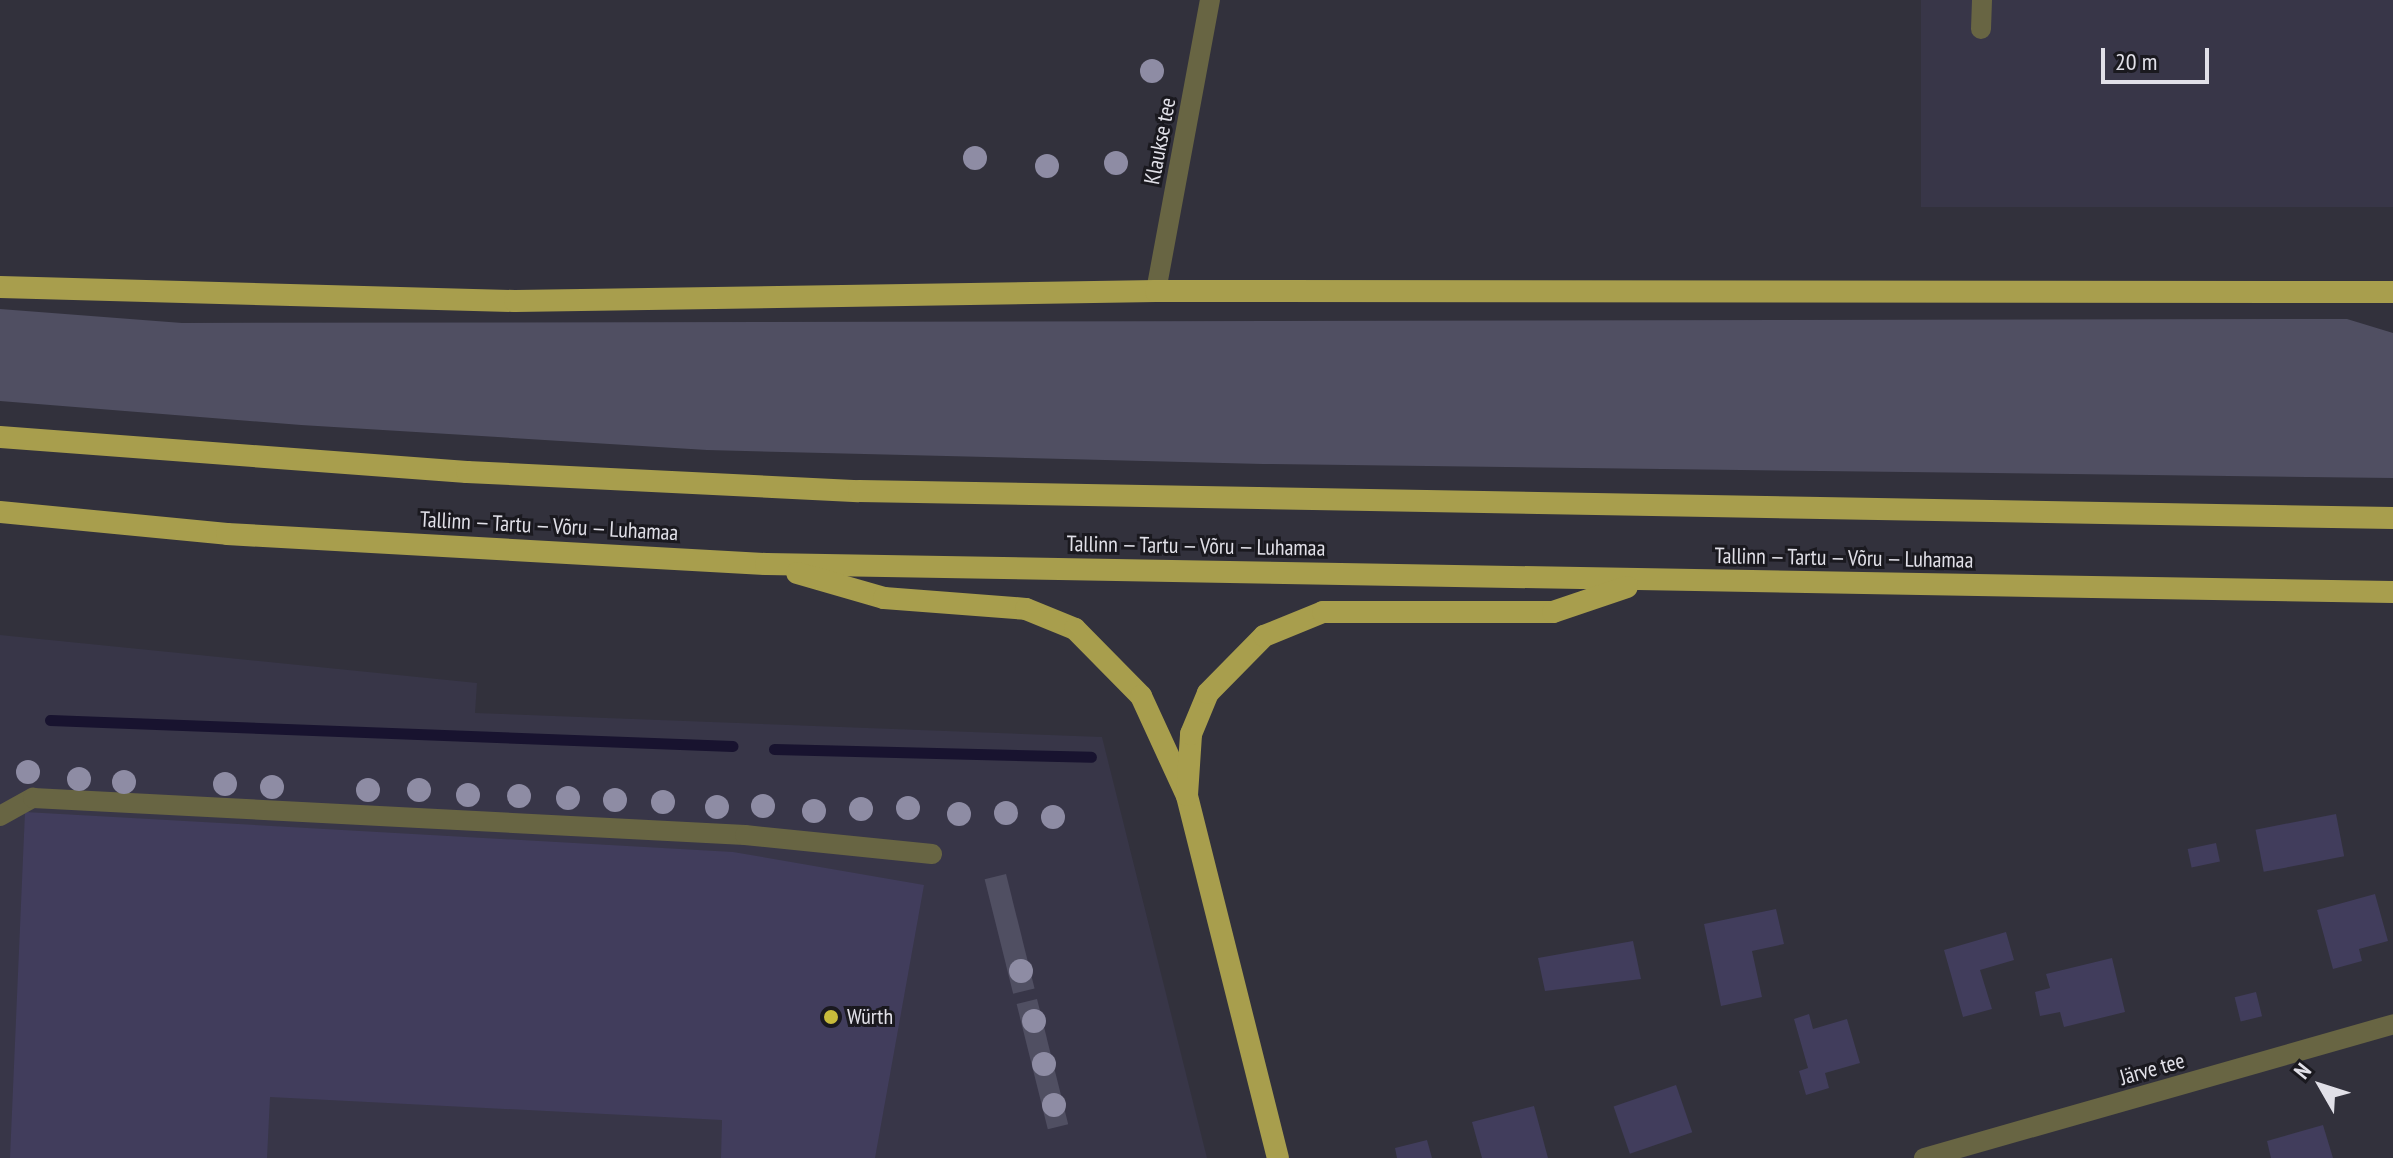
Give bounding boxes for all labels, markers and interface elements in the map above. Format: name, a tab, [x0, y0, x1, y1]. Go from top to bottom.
scale bar	[2105, 32, 2213, 82]
text: 20 m	[2115, 46, 2157, 77]
street label: Klaukse tee	[1139, 95, 1181, 187]
street label: Tallinn — Tartu — Võru — Luhamaa	[416, 506, 682, 546]
street label: Tallinn — Tartu — Võru — Luhamaa	[1063, 530, 1329, 562]
street label: Tallinn — Tartu — Võru — Luhamaa	[1711, 542, 1977, 574]
place label: Würth	[847, 1004, 893, 1030]
marker: Würth	[822, 1008, 840, 1026]
north arrow	[2281, 1046, 2361, 1126]
street label: Järve tee	[2117, 1047, 2187, 1091]
text: N	[2288, 1057, 2317, 1084]

